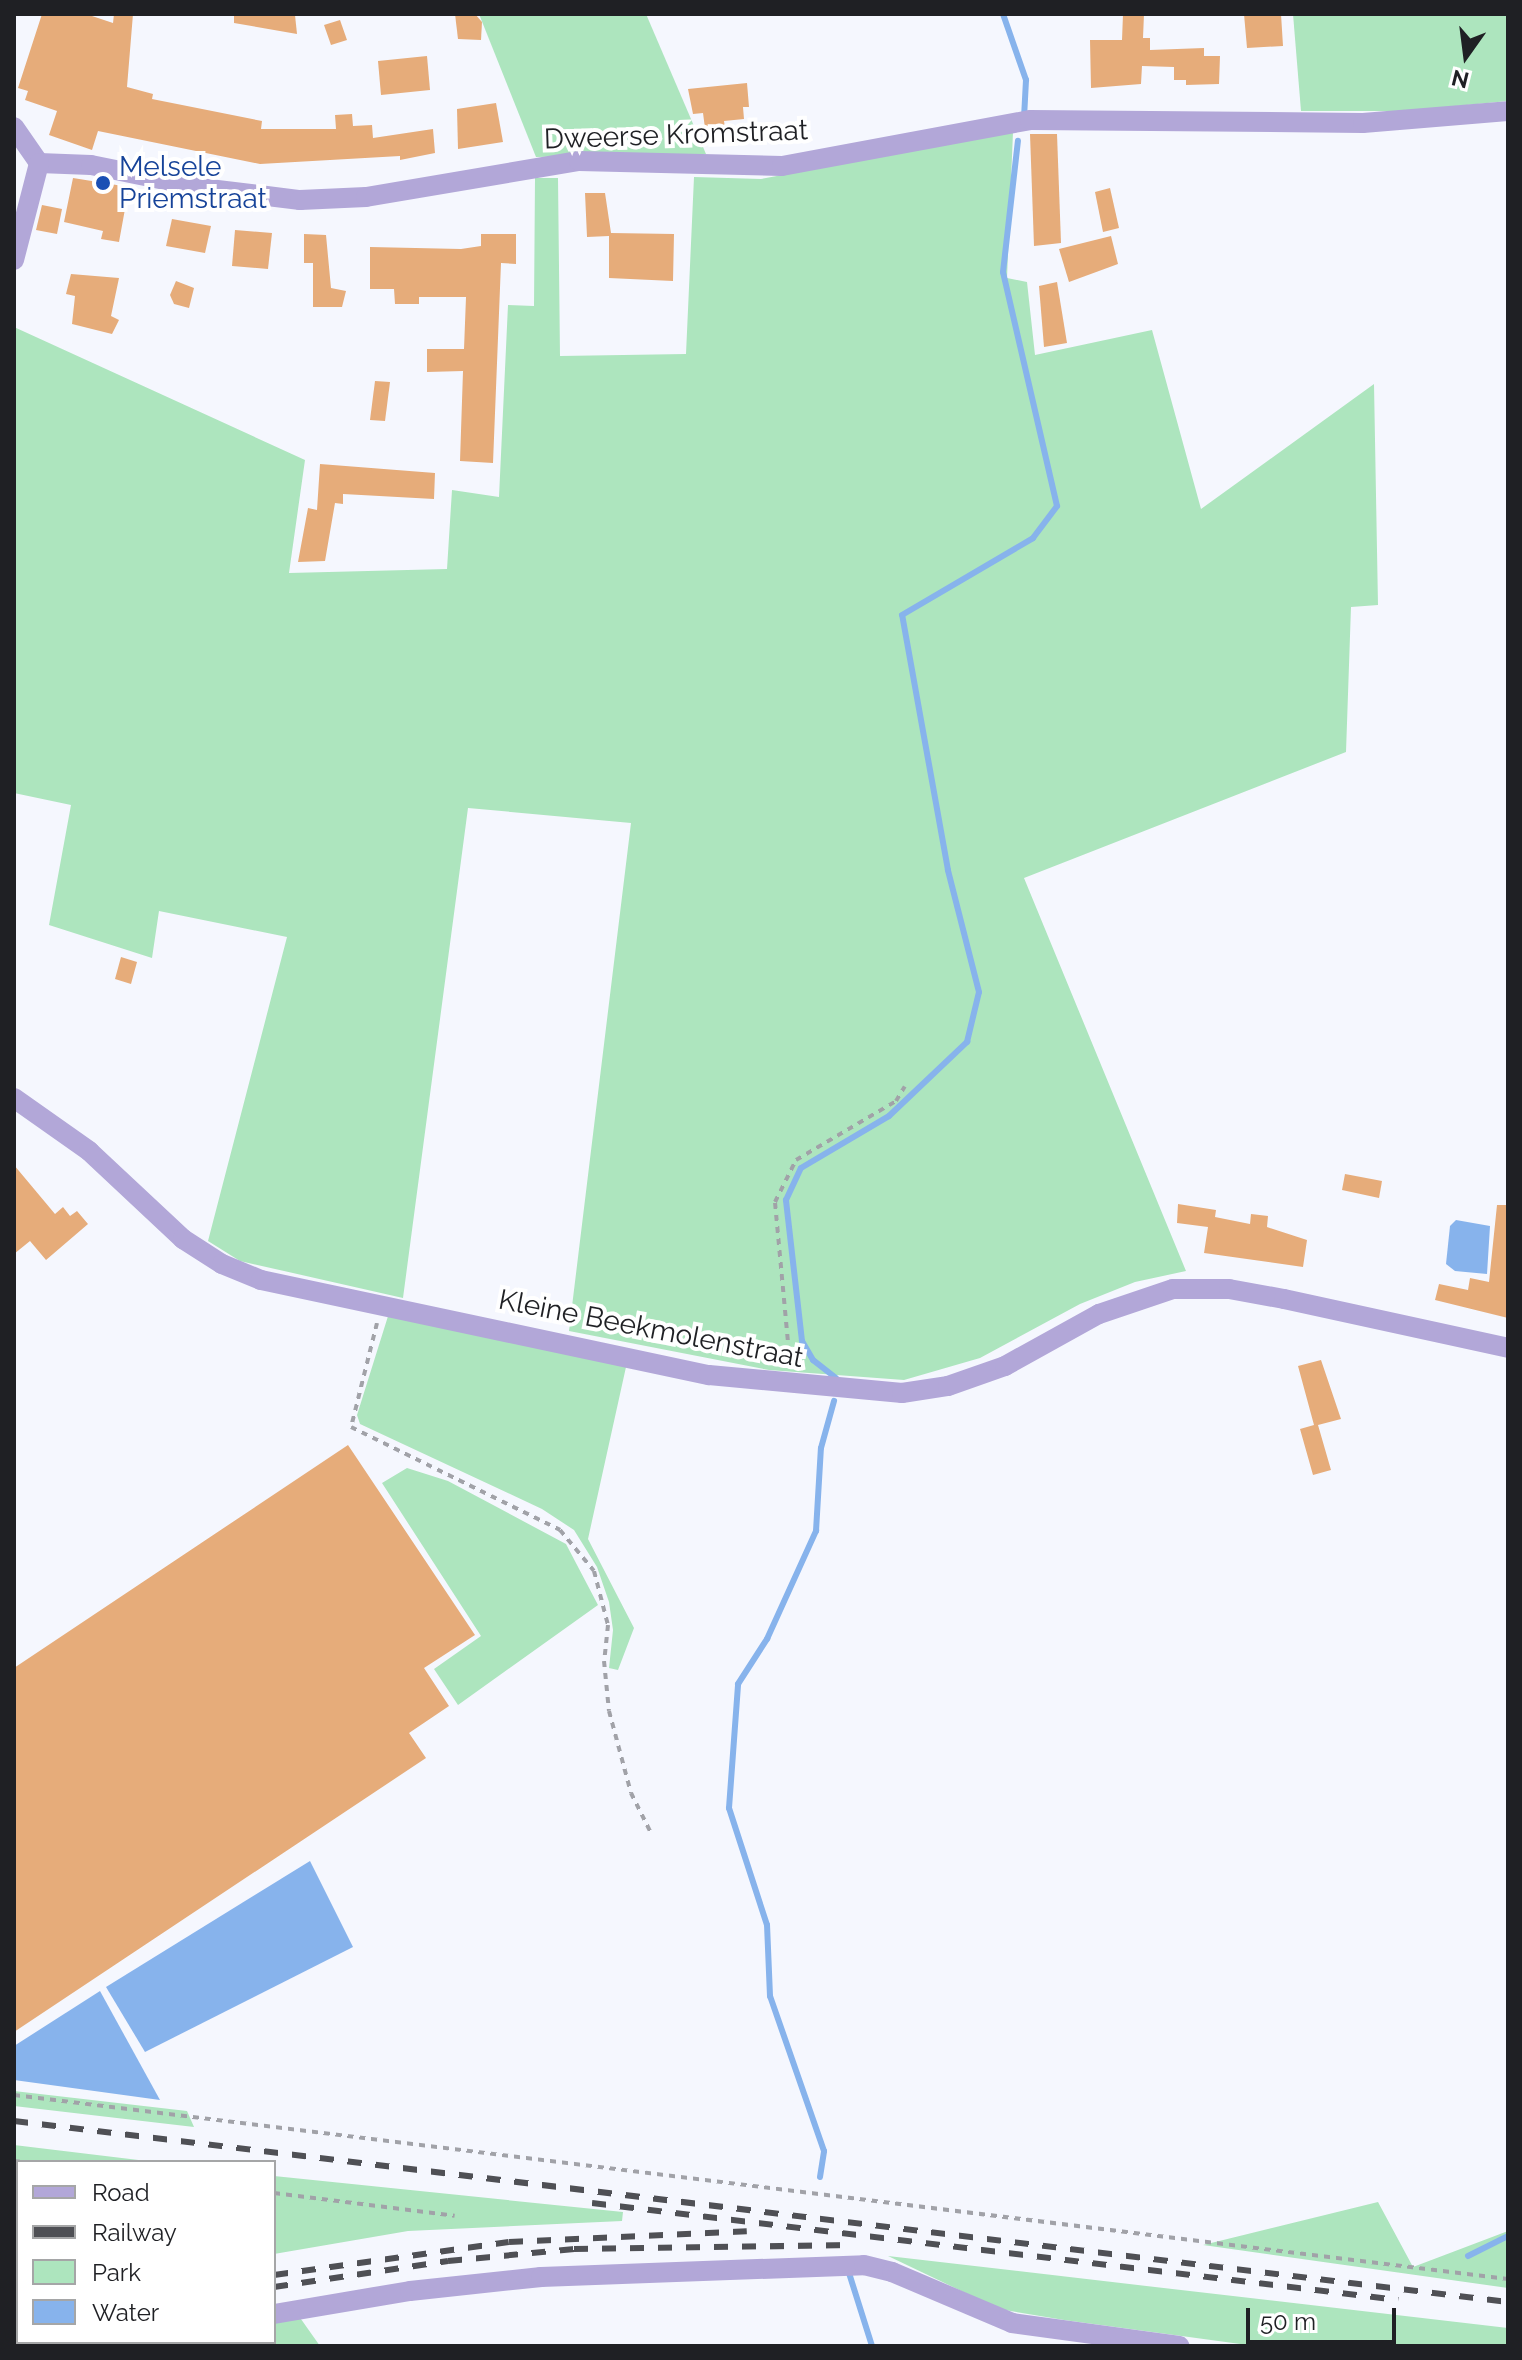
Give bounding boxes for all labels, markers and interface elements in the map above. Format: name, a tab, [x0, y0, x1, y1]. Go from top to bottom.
north arrow	[1426, 16, 1506, 96]
text: N	[1449, 65, 1471, 94]
street label: Dweerse Kromstraat	[543, 114, 809, 156]
place label: Melsele Priemstraat	[119, 150, 267, 216]
marker: Melsele Priemstraat	[94, 174, 112, 192]
street label: Kleine Beekmolenstraat	[496, 1283, 806, 1375]
legend	[16, 2160, 276, 2344]
text: Road	[92, 2178, 150, 2207]
text: Railway	[92, 2218, 177, 2247]
text: Park	[92, 2258, 141, 2287]
scale bar	[1250, 2292, 1400, 2342]
text: Water	[92, 2298, 159, 2327]
text: 50 m	[1260, 2307, 1316, 2336]

